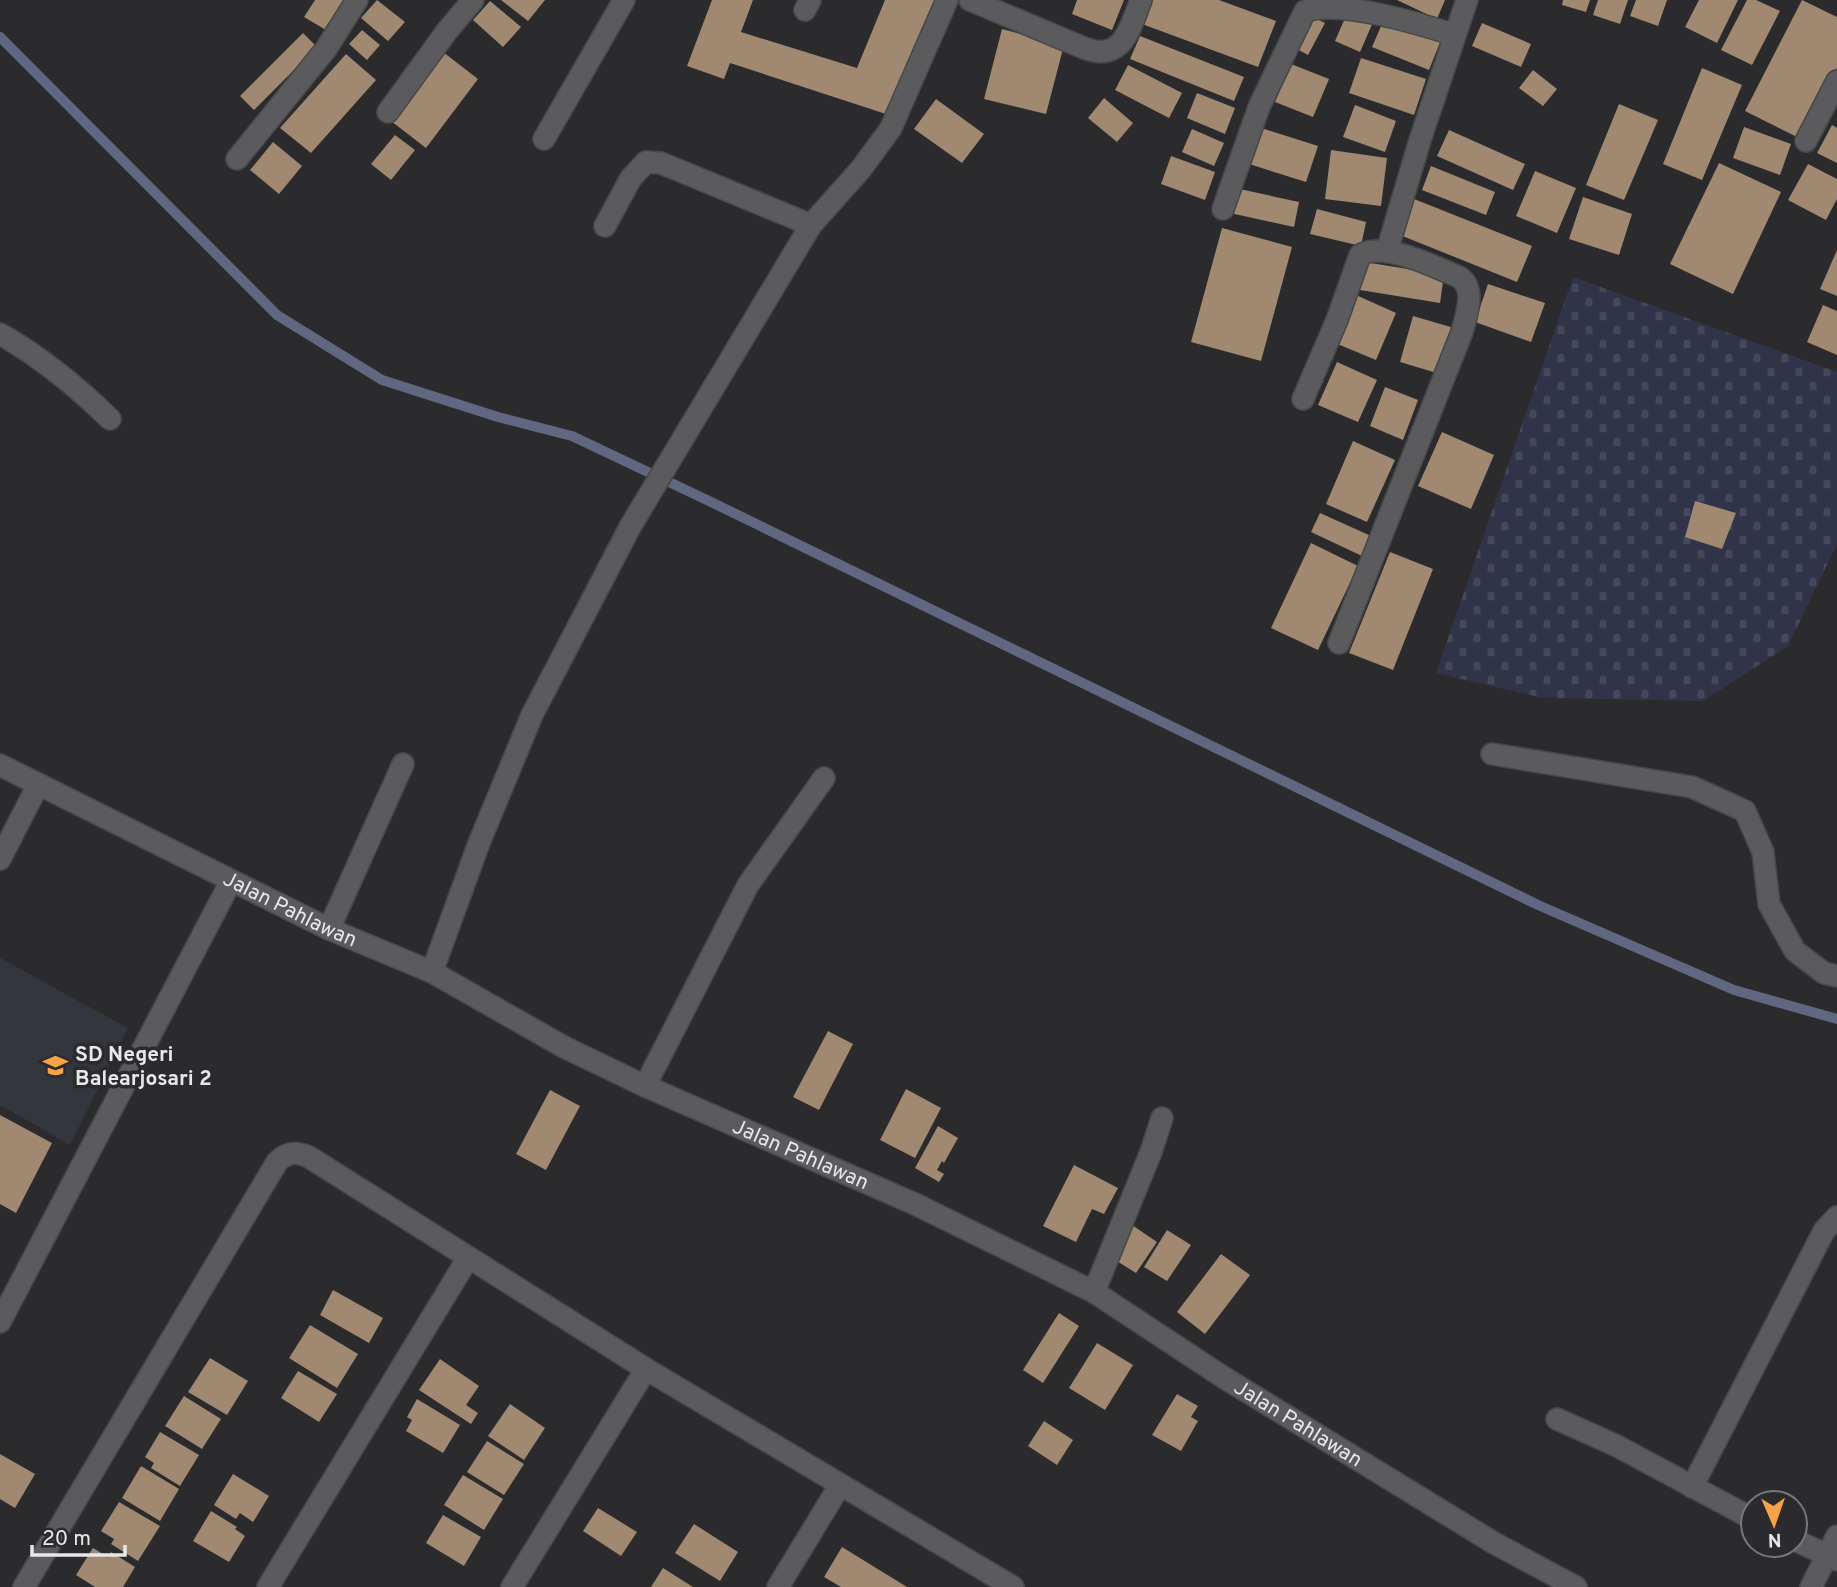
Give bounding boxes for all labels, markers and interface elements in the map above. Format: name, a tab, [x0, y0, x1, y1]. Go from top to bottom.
street label: Jalan Pahlawan	[218, 866, 361, 954]
place label: SD Negeri Balearjosari 2	[75, 1042, 212, 1093]
school or university icon: SD Negeri Balearjosari 2	[41, 1052, 69, 1080]
street label: Jalan Pahlawan	[728, 1114, 873, 1197]
street label: Jalan Pahlawan	[1228, 1375, 1367, 1474]
north arrow	[1739, 1489, 1809, 1559]
scale bar	[32, 1514, 124, 1558]
text: 20 m	[42, 1526, 91, 1553]
text: N	[1767, 1527, 1782, 1551]

